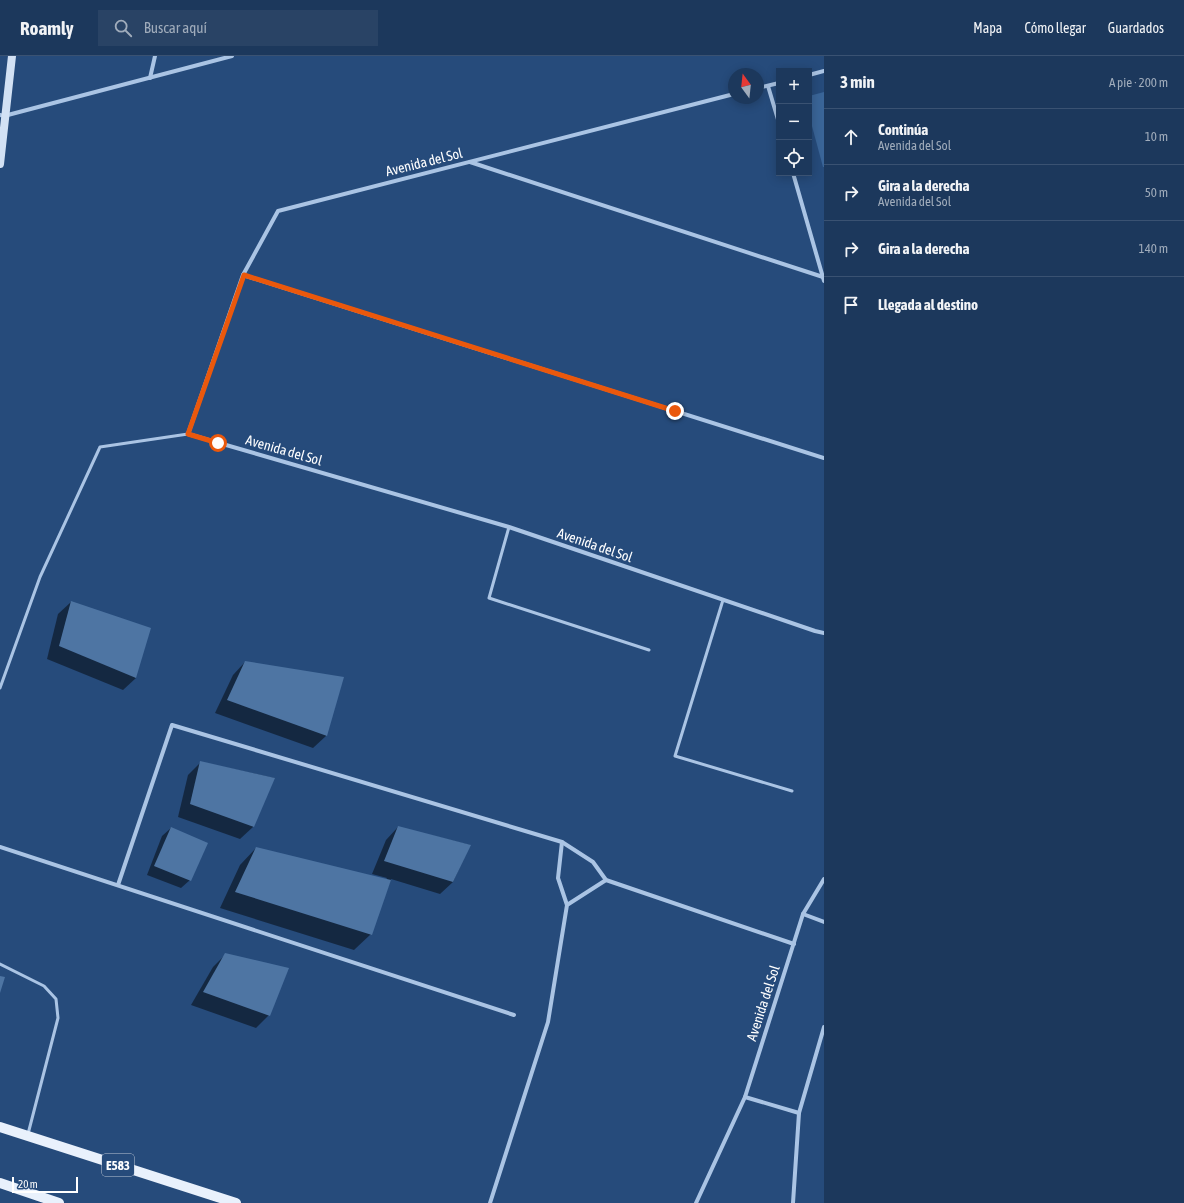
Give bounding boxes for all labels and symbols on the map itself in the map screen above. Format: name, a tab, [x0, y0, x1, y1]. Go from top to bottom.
north arrow	[728, 68, 764, 104]
street label: Avenida del Sol	[384, 145, 464, 179]
route end	[666, 402, 684, 420]
street label: Avenida del Sol	[244, 431, 324, 469]
route start	[209, 434, 227, 452]
street label: Avenida del Sol	[555, 525, 635, 565]
street label: Avenida del Sol	[743, 963, 783, 1043]
road number: E583	[102, 1154, 134, 1176]
scale bar	[12, 1175, 78, 1194]

